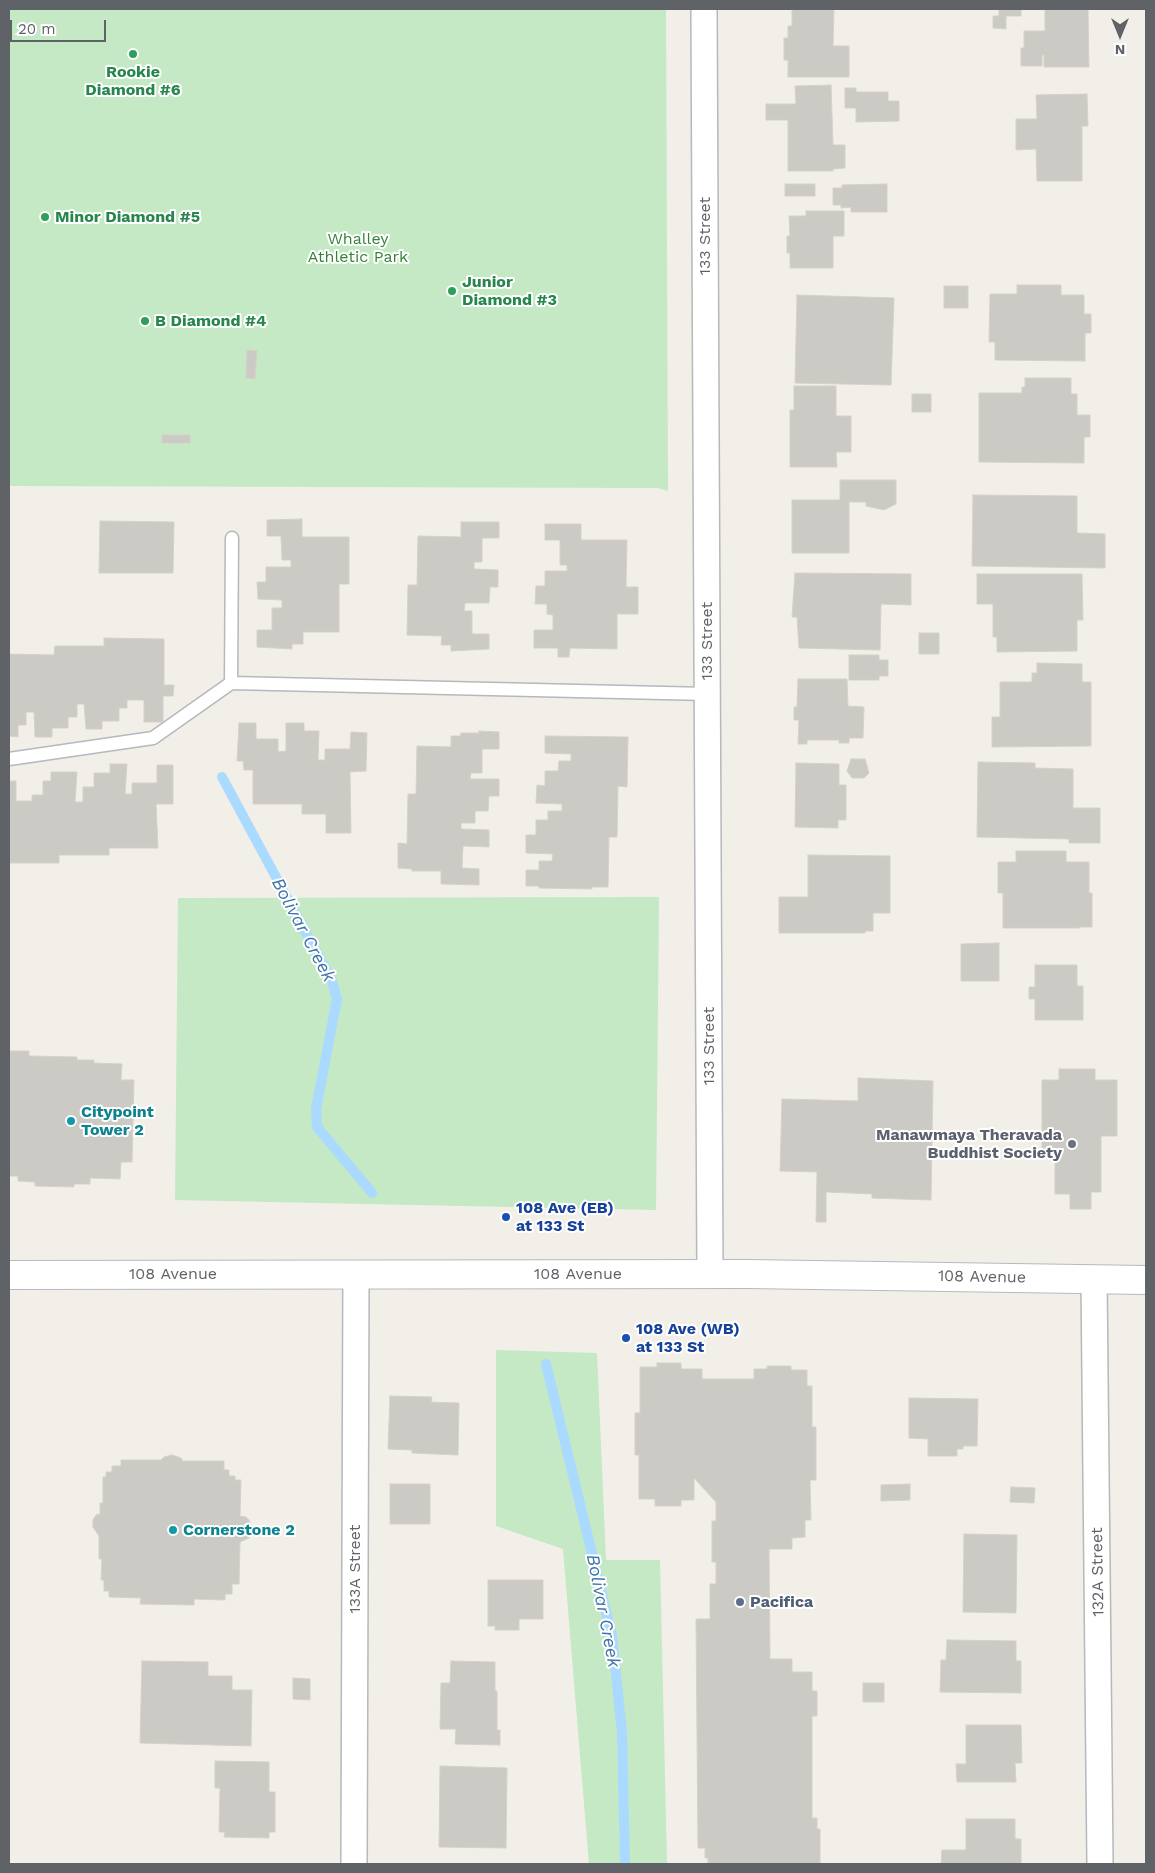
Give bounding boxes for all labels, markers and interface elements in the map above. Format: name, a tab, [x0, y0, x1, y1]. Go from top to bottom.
scale bar	[12, 10, 109, 42]
north arrow	[1095, 10, 1145, 60]
text: 20 m	[18, 20, 56, 38]
text: N	[1115, 42, 1125, 58]
marker: Rookie Diamond #6	[127, 48, 139, 60]
place label: Rookie Diamond #6	[85, 62, 181, 100]
street label: 133 Street	[695, 197, 715, 275]
place label: Minor Diamond #5	[55, 207, 200, 227]
marker: Minor Diamond #5	[39, 211, 51, 223]
park label: Whalley Athletic Park	[308, 229, 408, 267]
place label: Junior Diamond #3	[462, 272, 557, 310]
marker: Junior Diamond #3	[446, 285, 458, 297]
place label: B Diamond #4	[155, 311, 266, 331]
marker: B Diamond #4	[139, 315, 151, 327]
street label: 133 Street	[697, 602, 717, 680]
water label: Bolivar Creek	[266, 874, 340, 986]
street label: 133 Street	[699, 1007, 719, 1085]
place label: Citypoint Tower 2	[81, 1102, 154, 1140]
marker: Citypoint Tower 2	[65, 1115, 77, 1127]
place label: Manawmaya Theravada Buddhist Society	[876, 1125, 1062, 1163]
marker: Manawmaya Theravada Buddhist Society	[1066, 1138, 1078, 1150]
place label: 108 Ave (EB) at 133 St	[516, 1198, 614, 1236]
marker: 108 Ave (EB) at 133 St	[500, 1211, 512, 1223]
street label: 108 Avenue	[129, 1264, 217, 1284]
street label: 108 Avenue	[534, 1264, 622, 1284]
street label: 108 Avenue	[938, 1267, 1026, 1287]
place label: 108 Ave (WB) at 133 St	[636, 1319, 740, 1357]
marker: 108 Ave (WB) at 133 St	[620, 1332, 632, 1344]
place label: Cornerstone 2	[183, 1520, 295, 1540]
marker: Cornerstone 2	[167, 1524, 179, 1536]
street label: 133A Street	[345, 1524, 365, 1614]
street label: 132A Street	[1088, 1527, 1108, 1617]
water label: Bolivar Creek	[581, 1553, 625, 1669]
place label: Pacifica	[750, 1592, 813, 1612]
marker: Pacifica	[734, 1596, 746, 1608]

